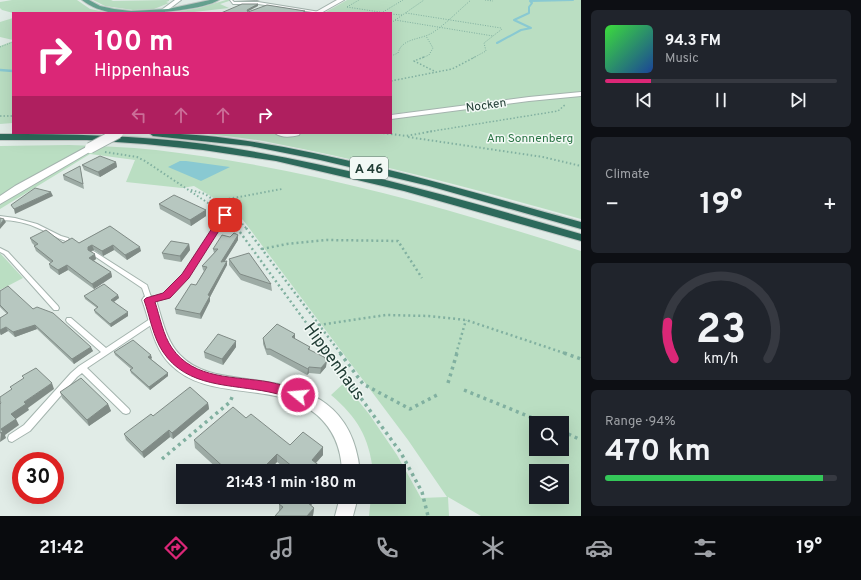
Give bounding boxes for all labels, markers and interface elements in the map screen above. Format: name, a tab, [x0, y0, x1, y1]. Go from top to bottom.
text: 100 m	[94, 25, 174, 61]
icon: right	[28, 28, 80, 80]
text: 94.3 FM	[665, 32, 721, 51]
text: Music	[665, 51, 699, 67]
text: Hippenhaus	[94, 60, 190, 83]
icon: previous	[633, 89, 655, 111]
icon: pause	[710, 89, 732, 111]
icon: next	[787, 89, 809, 111]
street label: Nocken	[465, 95, 507, 117]
icon: left	[128, 104, 150, 126]
icon: ahead	[170, 104, 192, 126]
icon: ahead	[212, 104, 234, 126]
icon: right	[254, 104, 276, 126]
park label: Am Sonnenberg	[487, 131, 573, 147]
road number: A 46	[350, 157, 388, 179]
text: Climate	[605, 167, 650, 183]
text: 19°	[700, 187, 742, 224]
text: −	[605, 192, 619, 219]
text: +	[823, 192, 837, 219]
pin	[208, 198, 242, 232]
icon: arrive	[214, 204, 236, 226]
text: 23	[696, 305, 746, 358]
street label: Hippenhaus	[298, 319, 369, 405]
text: km/h	[704, 350, 738, 368]
position arrow	[277, 374, 319, 416]
text: Range · 94%	[605, 414, 676, 430]
map controls	[529, 416, 569, 504]
button: search	[529, 416, 569, 456]
text: 470 km	[605, 434, 711, 471]
speed limit sign: 30	[12, 452, 64, 504]
button: layers	[529, 464, 569, 504]
text: 21:43 · 1 min · 180 m	[226, 474, 356, 493]
icon: directions	[162, 534, 190, 562]
icon: music	[268, 534, 296, 562]
icon: phone	[373, 534, 401, 562]
icon: climate	[479, 534, 507, 562]
icon: car	[585, 534, 613, 562]
icon: filters	[691, 534, 719, 562]
text: 21:42	[39, 537, 84, 560]
text: 19°	[796, 537, 822, 560]

